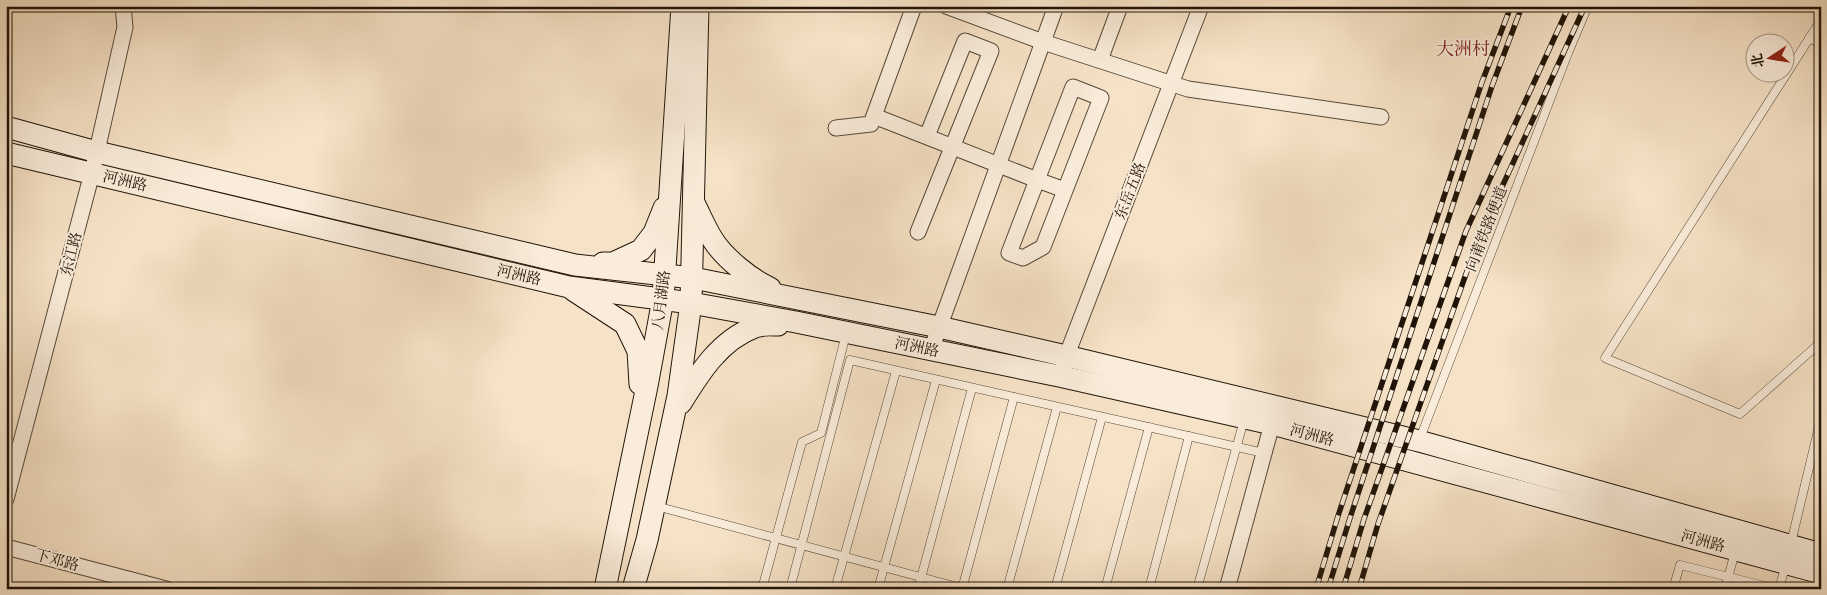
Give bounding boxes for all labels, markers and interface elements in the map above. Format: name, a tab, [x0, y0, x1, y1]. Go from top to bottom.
north arrow	[1744, 32, 1794, 82]
district label: 大洲村	[1436, 37, 1490, 61]
text: 北	[1747, 52, 1769, 69]
street label: 东岳五路	[1110, 159, 1150, 223]
street label: 河洲路	[101, 166, 149, 196]
street label: 向莆铁路便道	[1461, 183, 1511, 275]
street label: 东江路	[56, 230, 86, 278]
street label: 河洲路	[495, 260, 543, 290]
street label: 八月湖路	[647, 269, 675, 331]
street label: 河洲路	[893, 333, 941, 361]
street label: 河洲路	[1288, 420, 1336, 450]
street label: 河洲路	[1679, 526, 1727, 556]
street label: 下邓路	[33, 545, 81, 575]

